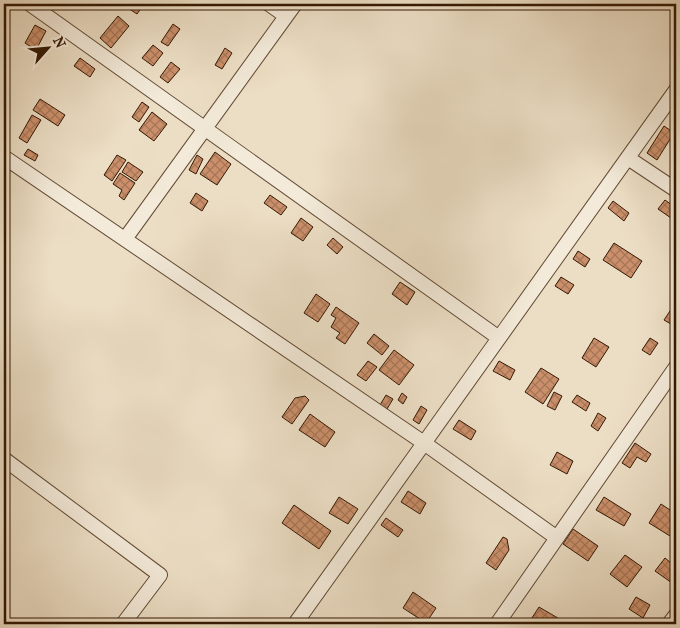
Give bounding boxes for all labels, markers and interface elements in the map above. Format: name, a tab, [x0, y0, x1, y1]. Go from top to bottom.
north arrow	[22, 22, 72, 72]
text: N	[49, 34, 69, 51]

